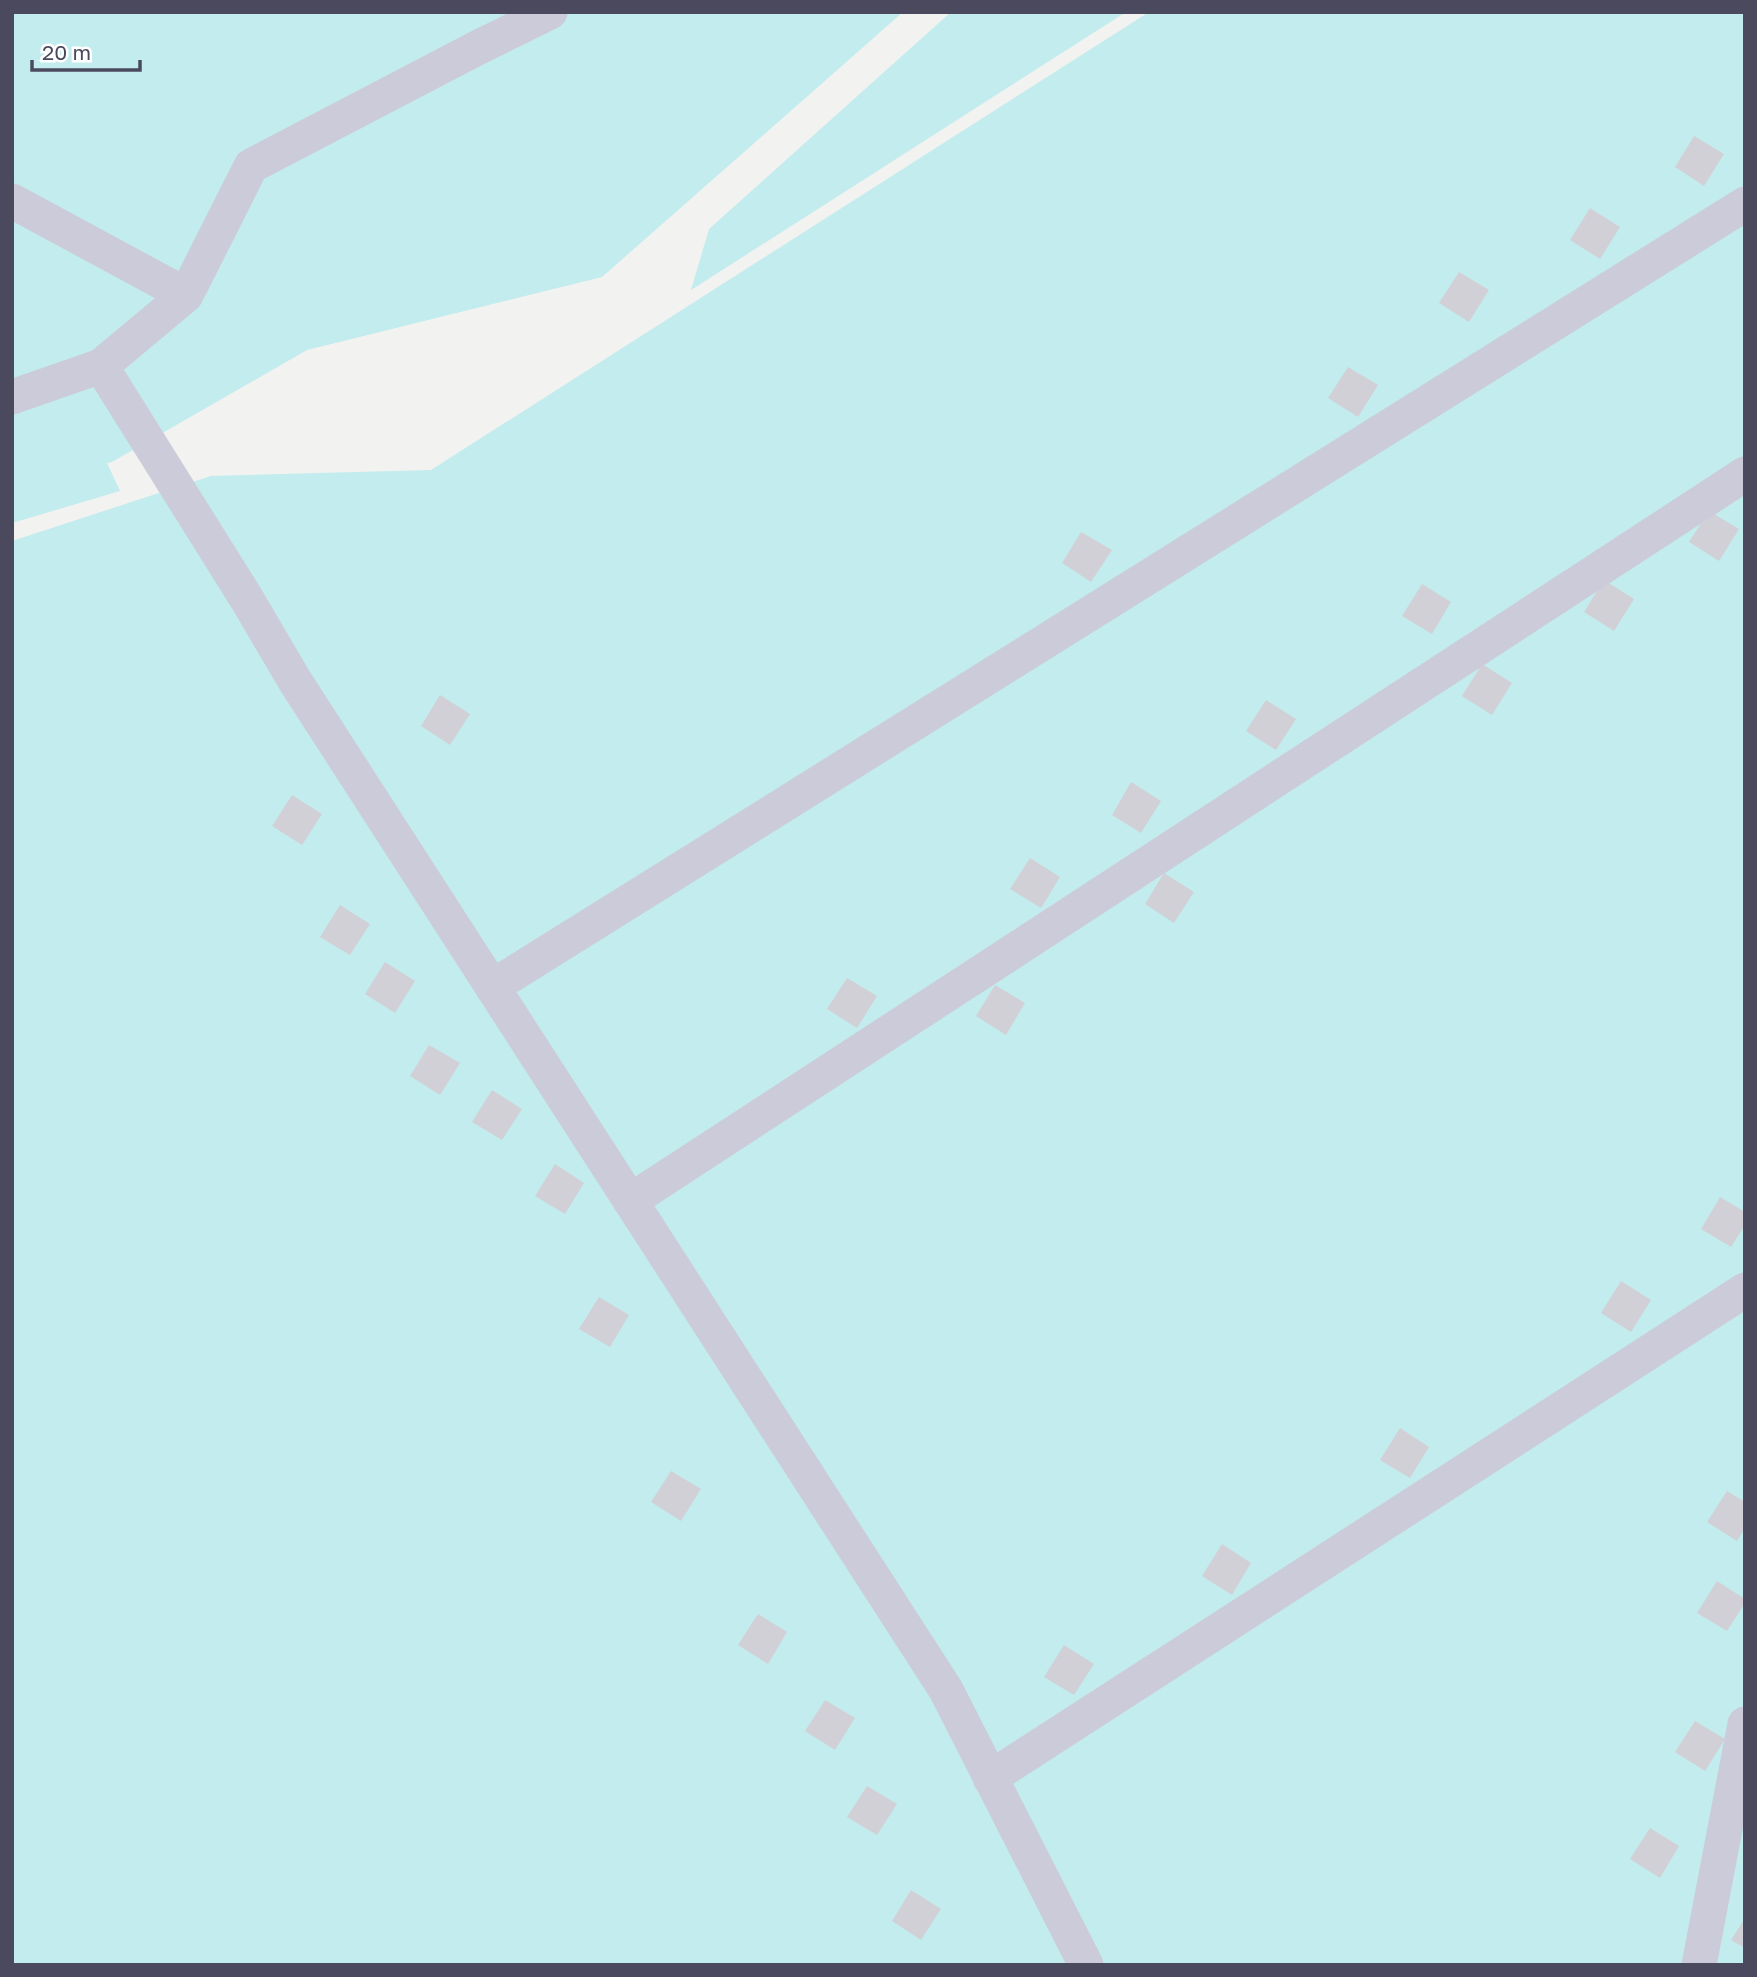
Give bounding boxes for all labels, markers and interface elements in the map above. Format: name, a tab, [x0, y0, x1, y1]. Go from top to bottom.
scale bar	[32, 28, 140, 72]
text: 20 m	[42, 39, 91, 65]

